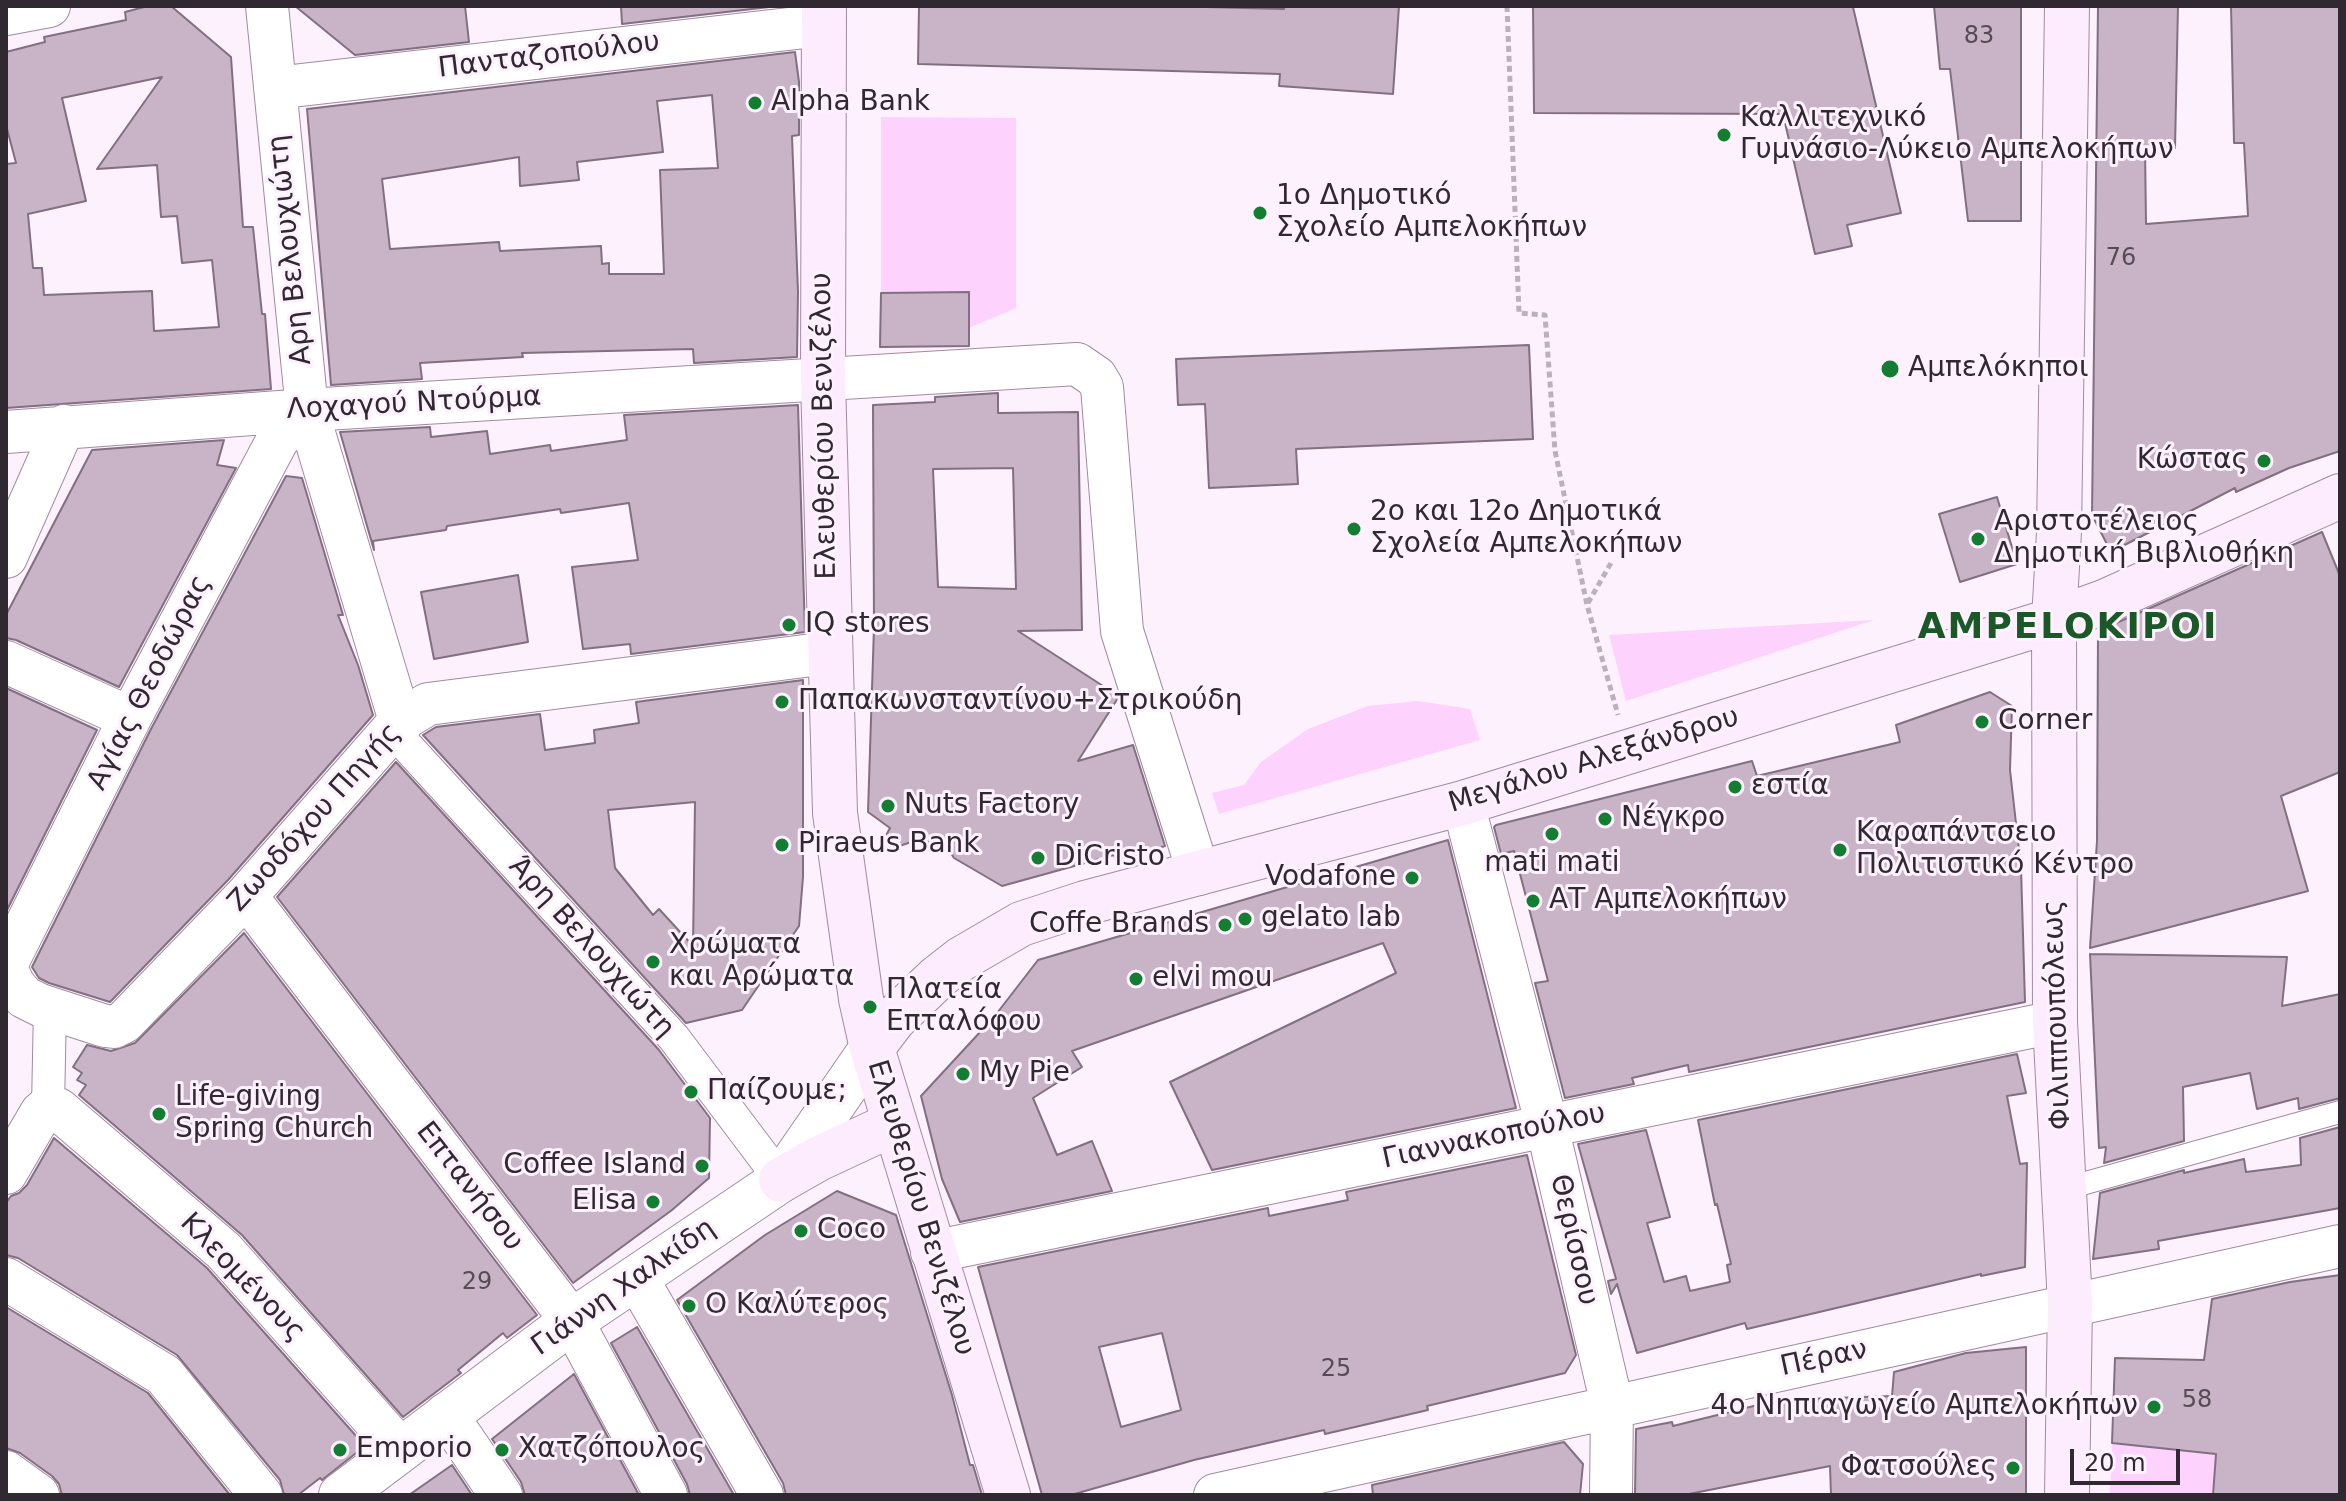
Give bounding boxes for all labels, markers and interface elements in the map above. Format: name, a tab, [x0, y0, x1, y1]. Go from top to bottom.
house number: 83	[1964, 23, 1994, 51]
street label: Πανταζοπούλου	[436, 26, 662, 86]
place label: Alpha Bank	[771, 86, 930, 120]
marker: Alpha Bank	[746, 94, 764, 112]
place label: Καλλιτεχνικό Γυμνάσιο-Λύκειο Αμπελοκήπων	[1740, 102, 2174, 168]
marker: Καλλιτεχνικό Γυμνάσιο-Λύκειο Αμπελοκήπων	[1715, 126, 1733, 144]
street label: Αρη Βελουχιώτη	[262, 133, 320, 367]
place label: 1ο Δημοτικό Σχολείο Αμπελοκήπων	[1276, 180, 1587, 246]
marker: 1ο Δημοτικό Σχολείο Αμπελοκήπων	[1251, 204, 1269, 222]
house number: 76	[2106, 245, 2136, 273]
street label: Ελευθερίου Βενιζέλου	[806, 272, 844, 580]
place label: Αμπελόκηποι	[1908, 352, 2088, 386]
marker: Αμπελόκηποι	[1879, 358, 1901, 380]
street label: Λοχαγού Ντούρμα	[286, 381, 542, 427]
place label: Κώστας	[2137, 444, 2248, 478]
marker: Κώστας	[2255, 452, 2273, 470]
place label: 2ο και 12ο Δημοτικά Σχολεία Αμπελοκήπων	[1370, 496, 1682, 562]
place label: Αριστοτέλειος Δημοτική Βιβλιοθήκη	[1994, 506, 2294, 572]
marker: 2ο και 12ο Δημοτικά Σχολεία Αμπελοκήπων	[1345, 520, 1363, 538]
marker: Αριστοτέλειος Δημοτική Βιβλιοθήκη	[1969, 530, 1987, 548]
street label: Αγίας Θεοδώρας	[81, 570, 219, 796]
district label: AMPELOKIPOI	[1918, 607, 2218, 651]
place label: IQ stores	[805, 608, 930, 642]
marker: IQ stores	[780, 616, 798, 634]
place label: Παπακωνσταντίνου+Στρικούδη	[798, 685, 1242, 719]
marker: Παπακωνσταντίνου+Στρικούδη	[773, 693, 791, 711]
street label: Μεγάλου Αλεξάνδρου	[1445, 701, 1743, 821]
place label: Corner	[1998, 705, 2092, 739]
marker: Corner	[1973, 713, 1991, 731]
street label: Ζωοδόχου Πηγής	[222, 717, 408, 919]
place label: εστία	[1751, 770, 1829, 804]
marker: εστία	[1726, 778, 1744, 796]
place label: Nuts Factory	[904, 789, 1079, 823]
marker: Nuts Factory	[879, 797, 897, 815]
place label: Νέγκρο	[1621, 802, 1725, 836]
marker: Νέγκρο	[1596, 810, 1614, 828]
place label: Καραπάντσειο Πολιτιστικό Κέντρο	[1856, 817, 2134, 883]
marker: mati mati	[1543, 825, 1561, 843]
place label: Piraeus Bank	[798, 828, 980, 862]
marker: Piraeus Bank	[773, 836, 791, 854]
place label: DiCristo	[1054, 841, 1165, 875]
marker: Καραπάντσειο Πολιτιστικό Κέντρο	[1831, 841, 1849, 859]
place label: mati mati	[1484, 847, 1620, 881]
marker: DiCristo	[1029, 849, 1047, 867]
street label: Άρη Βελουχιώτη	[501, 851, 681, 1045]
place label: Vodafone	[1265, 861, 1396, 895]
marker: Vodafone	[1403, 869, 1421, 887]
place label: ΑΤ Αμπελοκήπων	[1549, 884, 1787, 918]
marker: ΑΤ Αμπελοκήπων	[1524, 892, 1542, 910]
street label: Φιλιππουπόλεως	[2037, 899, 2079, 1131]
place label: gelato lab	[1261, 902, 1401, 936]
place label: Coffe Brands	[1029, 908, 1209, 942]
marker: gelato lab	[1236, 910, 1254, 928]
marker: Coffe Brands	[1216, 916, 1234, 934]
place label: Χρώματα και Αρώματα	[669, 929, 854, 995]
marker: Χρώματα και Αρώματα	[644, 953, 662, 971]
place label: elvi mou	[1152, 962, 1272, 996]
marker: elvi mou	[1127, 970, 1145, 988]
place label: Πλατεία Επταλόφου	[886, 974, 1041, 1040]
marker: Πλατεία Επταλόφου	[861, 998, 879, 1016]
street label: Ελευθερίου Βενιζέλου	[859, 1056, 981, 1360]
place label: My Pie	[979, 1057, 1070, 1091]
marker: My Pie	[954, 1065, 972, 1083]
place label: Παίζουμε;	[707, 1075, 847, 1109]
place label: Life-giving Spring Church	[175, 1081, 373, 1147]
marker: Παίζουμε;	[682, 1083, 700, 1101]
street label: Γιαννακοπούλου	[1379, 1097, 1609, 1177]
marker: Life-giving Spring Church	[150, 1105, 168, 1123]
street label: Επτανήσου	[408, 1116, 530, 1258]
place label: Coffee Island	[503, 1149, 686, 1183]
marker: Coffee Island	[693, 1157, 711, 1175]
street label: Θερίσσου	[1542, 1171, 1604, 1309]
place label: Elisa	[572, 1185, 637, 1219]
marker: Elisa	[644, 1193, 662, 1211]
street label: Κλεομένους	[172, 1207, 312, 1349]
street label: Γιάννη Χαλκίδη	[526, 1212, 722, 1364]
place label: Coco	[817, 1214, 886, 1248]
marker: Coco	[792, 1222, 810, 1240]
house number: 29	[462, 1269, 492, 1297]
place label: Ο Καλύτερος	[705, 1289, 889, 1323]
marker: Ο Καλύτερος	[680, 1297, 698, 1315]
street label: Πέραν	[1777, 1333, 1871, 1385]
house number: 25	[1321, 1356, 1351, 1384]
house number: 58	[2182, 1387, 2212, 1415]
place label: 4ο Νηπιαγωγείο Αμπελοκήπων	[1711, 1390, 2138, 1424]
marker: 4ο Νηπιαγωγείο Αμπελοκήπων	[2145, 1398, 2163, 1416]
place label: Emporio	[356, 1433, 472, 1467]
place label: Χατζόπουλος	[518, 1433, 705, 1467]
scale bar	[2074, 1433, 2184, 1483]
marker: Emporio	[331, 1441, 349, 1459]
marker: Χατζόπουλος	[493, 1441, 511, 1459]
text: 20 m	[2084, 1449, 2146, 1477]
place label: Φατσούλες	[1840, 1451, 1997, 1485]
marker: Φατσούλες	[2004, 1459, 2022, 1477]

